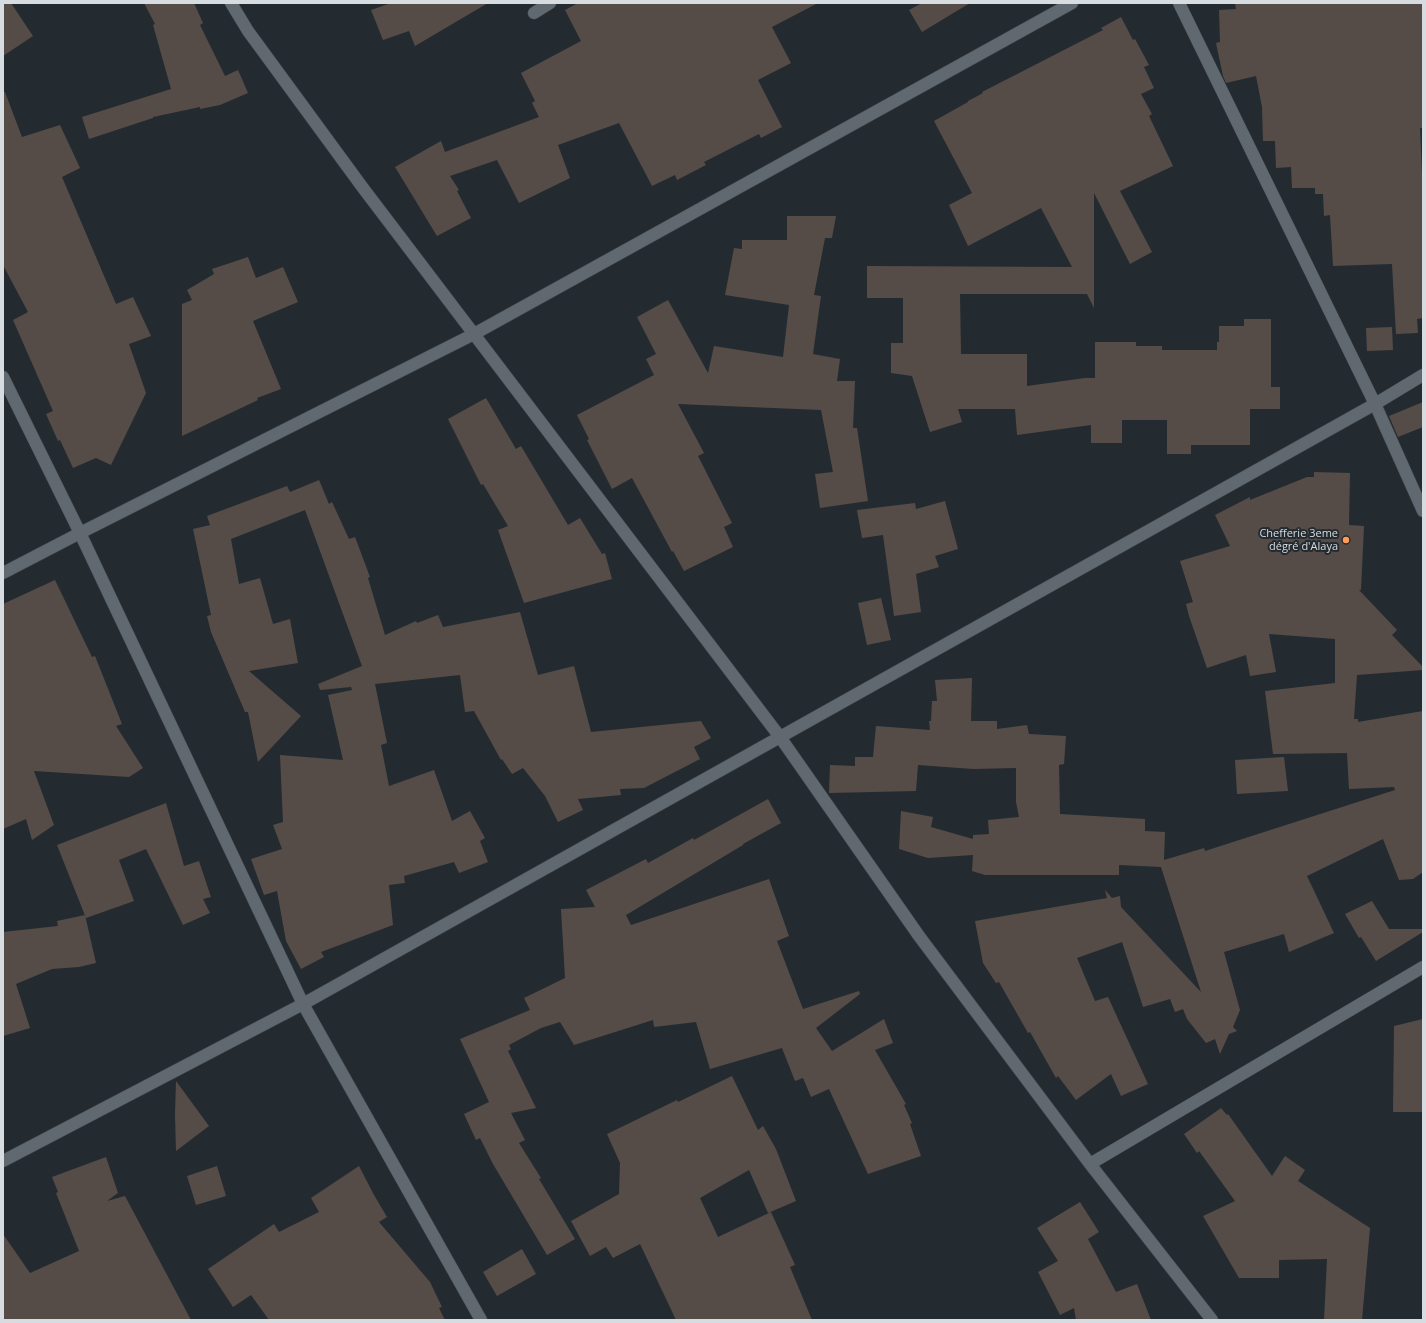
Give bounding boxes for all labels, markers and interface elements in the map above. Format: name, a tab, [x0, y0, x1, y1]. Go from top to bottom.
place label: Chefferie 3eme dégré d'Alaya	[1259, 527, 1338, 553]
marker: Chefferie 3eme dégré d'Alaya	[1341, 535, 1351, 545]

